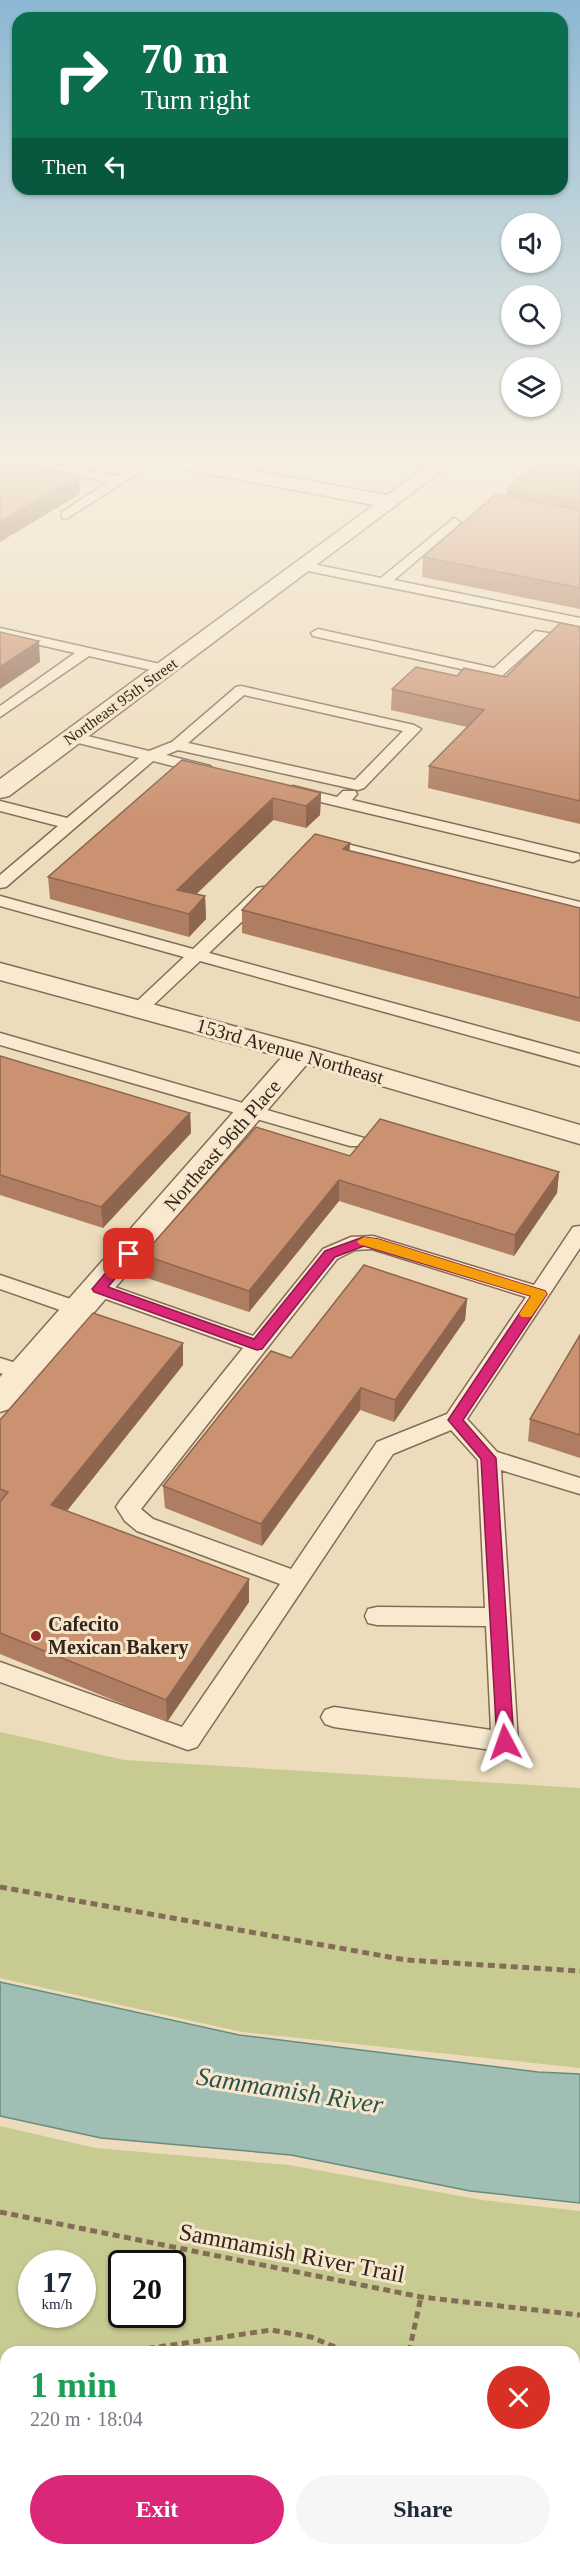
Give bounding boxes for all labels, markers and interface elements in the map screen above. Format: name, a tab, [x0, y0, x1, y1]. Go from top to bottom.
icon: right	[42, 36, 120, 114]
text: 70 m	[141, 36, 229, 82]
text: Turn right	[141, 85, 250, 115]
icon: left	[99, 150, 132, 183]
text: Then	[42, 154, 87, 179]
map controls	[501, 213, 561, 417]
button: sound	[501, 213, 561, 273]
button: search	[501, 285, 561, 345]
button: layers	[501, 357, 561, 417]
street label: Northeast 95th Street	[60, 654, 181, 748]
street label: 153rd Avenue Northeast	[194, 1014, 387, 1088]
street label: Northeast 96th Place	[159, 1075, 285, 1215]
pin	[103, 1228, 154, 1279]
icon: arrive	[112, 1237, 145, 1270]
place label: Cafecito Mexican Bakery	[48, 1613, 189, 1659]
marker: Cafecito Mexican Bakery	[29, 1629, 43, 1643]
position arrow	[473, 1710, 537, 1774]
water label: Sammamish River	[195, 2061, 386, 2120]
street label: Sammamish River Trail	[177, 2218, 407, 2288]
speed limit sign: 20	[108, 2250, 186, 2328]
text: 17	[42, 2265, 72, 2298]
text: km/h	[42, 2296, 72, 2312]
text: 1 min	[30, 2365, 117, 2405]
button: close	[487, 2366, 550, 2429]
text: 220 m · 18:04	[30, 2408, 143, 2430]
button: Exit	[30, 2475, 284, 2544]
button: Share	[296, 2475, 550, 2544]

